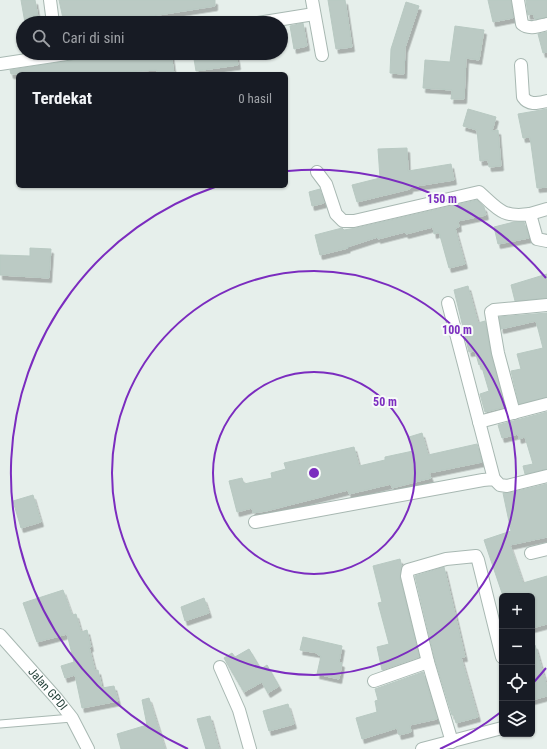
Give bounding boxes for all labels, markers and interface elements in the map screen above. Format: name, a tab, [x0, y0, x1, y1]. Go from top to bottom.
search box	[16, 16, 288, 60]
icon: search	[30, 27, 52, 49]
text: Cari di sini	[62, 29, 124, 47]
text: Terdekat	[32, 88, 92, 108]
text: 0 hasil	[238, 91, 272, 106]
text: 150 m	[427, 192, 457, 206]
text: 100 m	[442, 323, 472, 337]
text: 50 m	[373, 395, 397, 409]
centre of rings	[307, 466, 321, 480]
map controls	[499, 593, 535, 737]
button: +	[499, 593, 535, 629]
button: −	[499, 629, 535, 665]
street label: Jalan GPDI	[25, 665, 70, 713]
button: locate	[499, 665, 535, 701]
button: layers	[499, 701, 535, 737]

